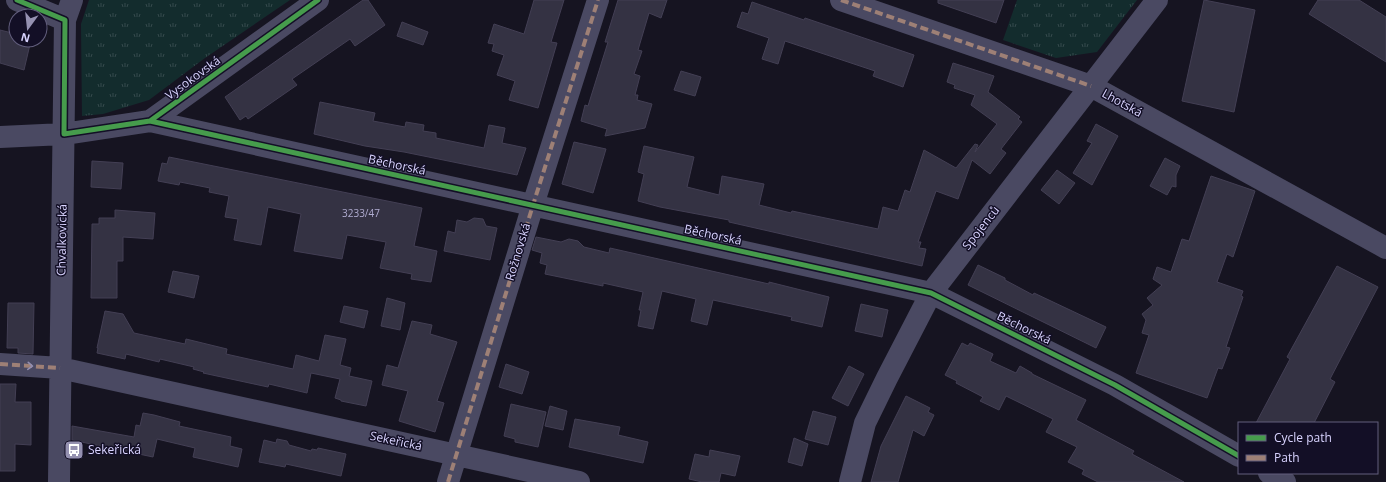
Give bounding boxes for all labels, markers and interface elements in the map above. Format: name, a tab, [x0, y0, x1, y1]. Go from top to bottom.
north arrow	[8, 8, 48, 48]
text: N	[19, 30, 32, 47]
street label: Vysokovská	[162, 52, 224, 103]
street label: Lhotská	[1099, 85, 1146, 121]
street label: Běchorská	[367, 150, 427, 179]
street label: Spojenců	[958, 202, 1003, 253]
street label: Chvalkovická	[52, 204, 71, 276]
house number: 3233/47	[342, 206, 380, 220]
street label: Běchorská	[683, 220, 743, 249]
street label: Rožnovská	[501, 221, 534, 283]
street label: Běchorská	[994, 307, 1054, 348]
one-way arrow	[27, 361, 33, 370]
legend	[1238, 422, 1378, 474]
street label: Sekeřická	[368, 427, 424, 454]
text: Cycle path	[1274, 429, 1332, 446]
bus stop icon: Sekeřická	[63, 439, 85, 461]
place label: Sekeřická	[88, 441, 141, 458]
text: Path	[1274, 449, 1300, 466]

